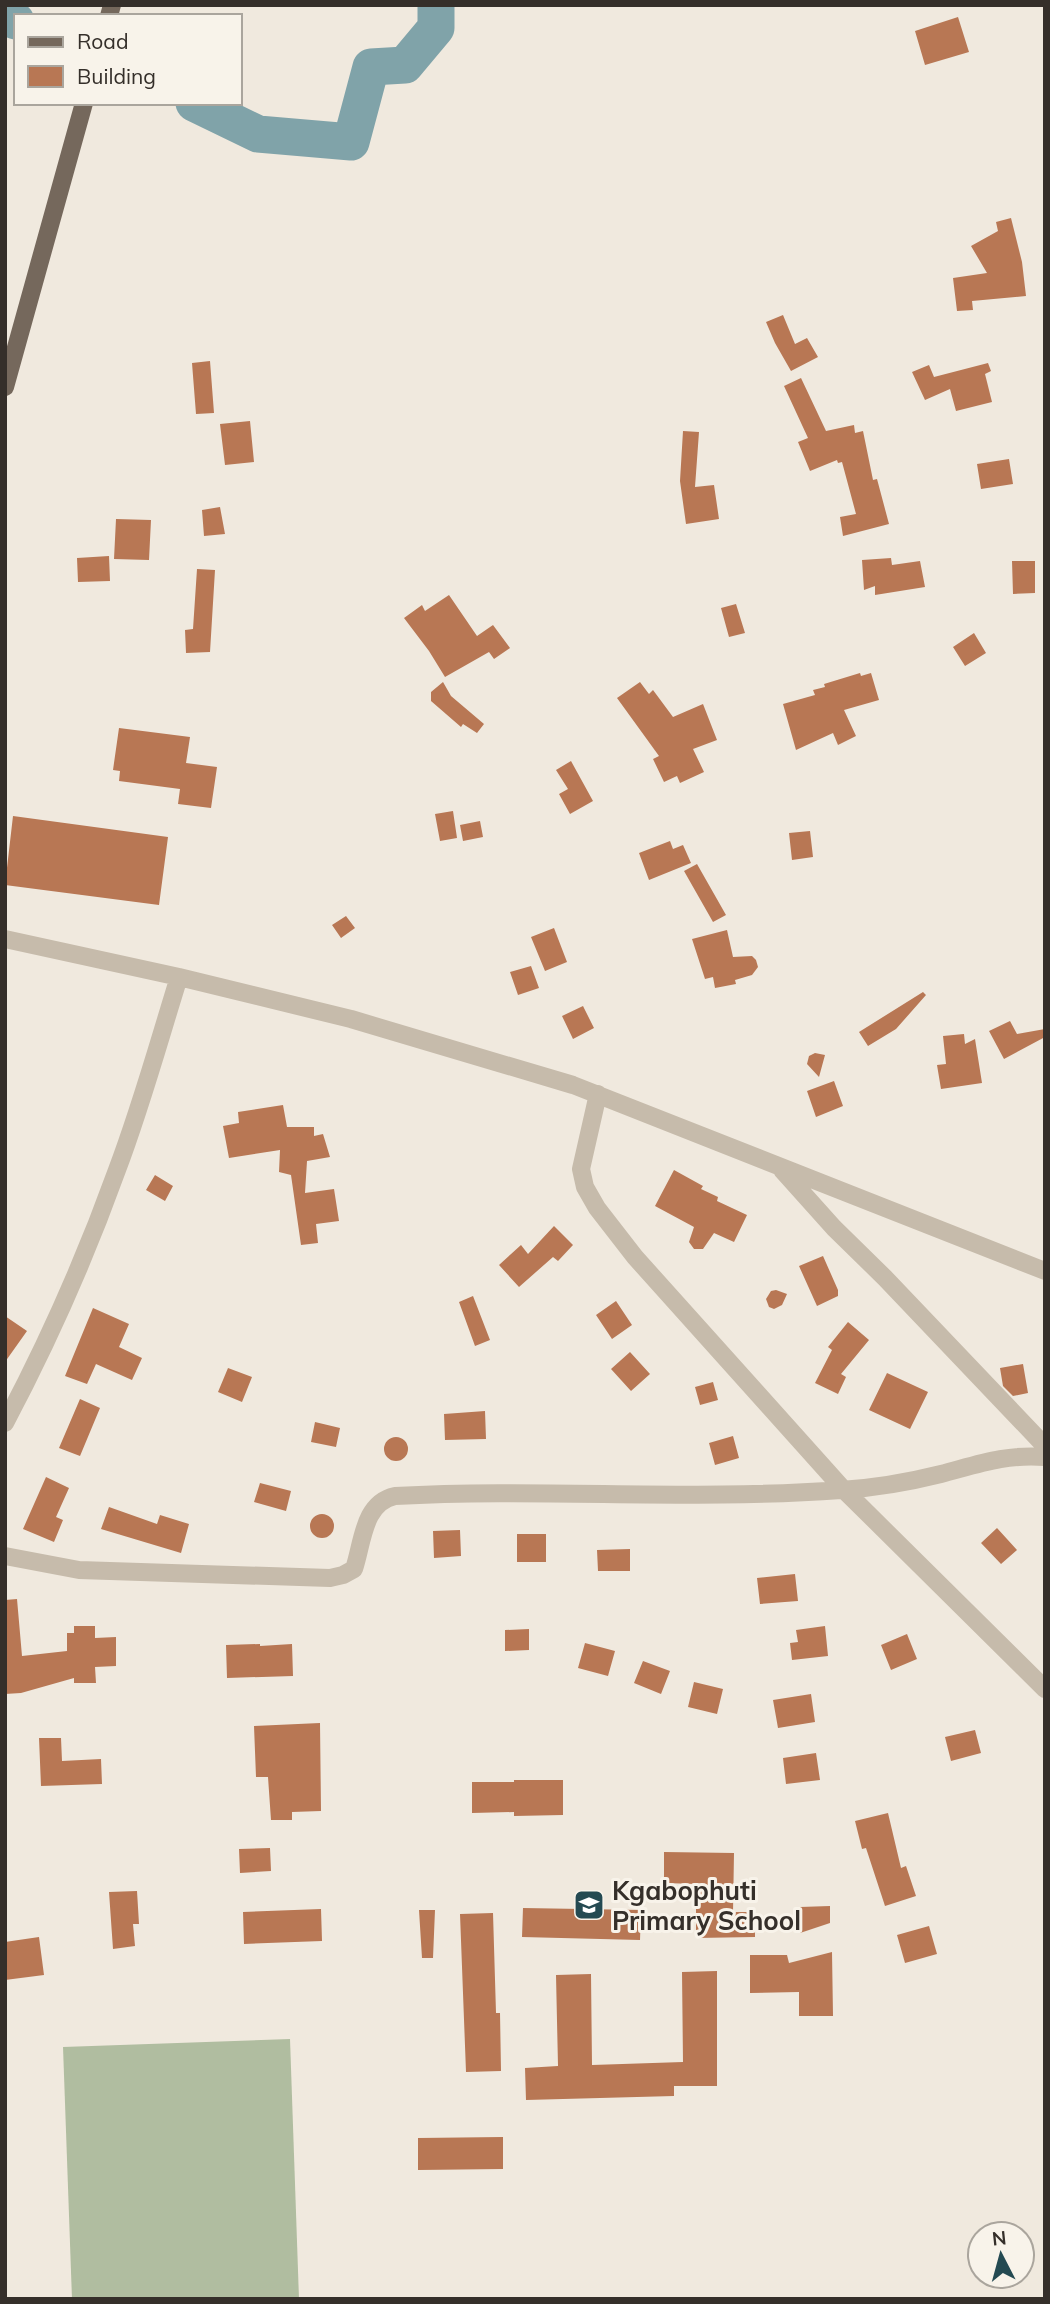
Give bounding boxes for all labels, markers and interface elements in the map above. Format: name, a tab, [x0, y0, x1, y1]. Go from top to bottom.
legend	[14, 14, 242, 105]
text: Road	[77, 28, 128, 54]
text: Building	[77, 63, 156, 89]
place label: Kgabophuti Primary School	[612, 1874, 801, 1937]
school or university icon: Kgabophuti Primary School	[572, 1888, 606, 1922]
north arrow	[966, 2220, 1036, 2290]
text: N	[991, 2225, 1008, 2251]

